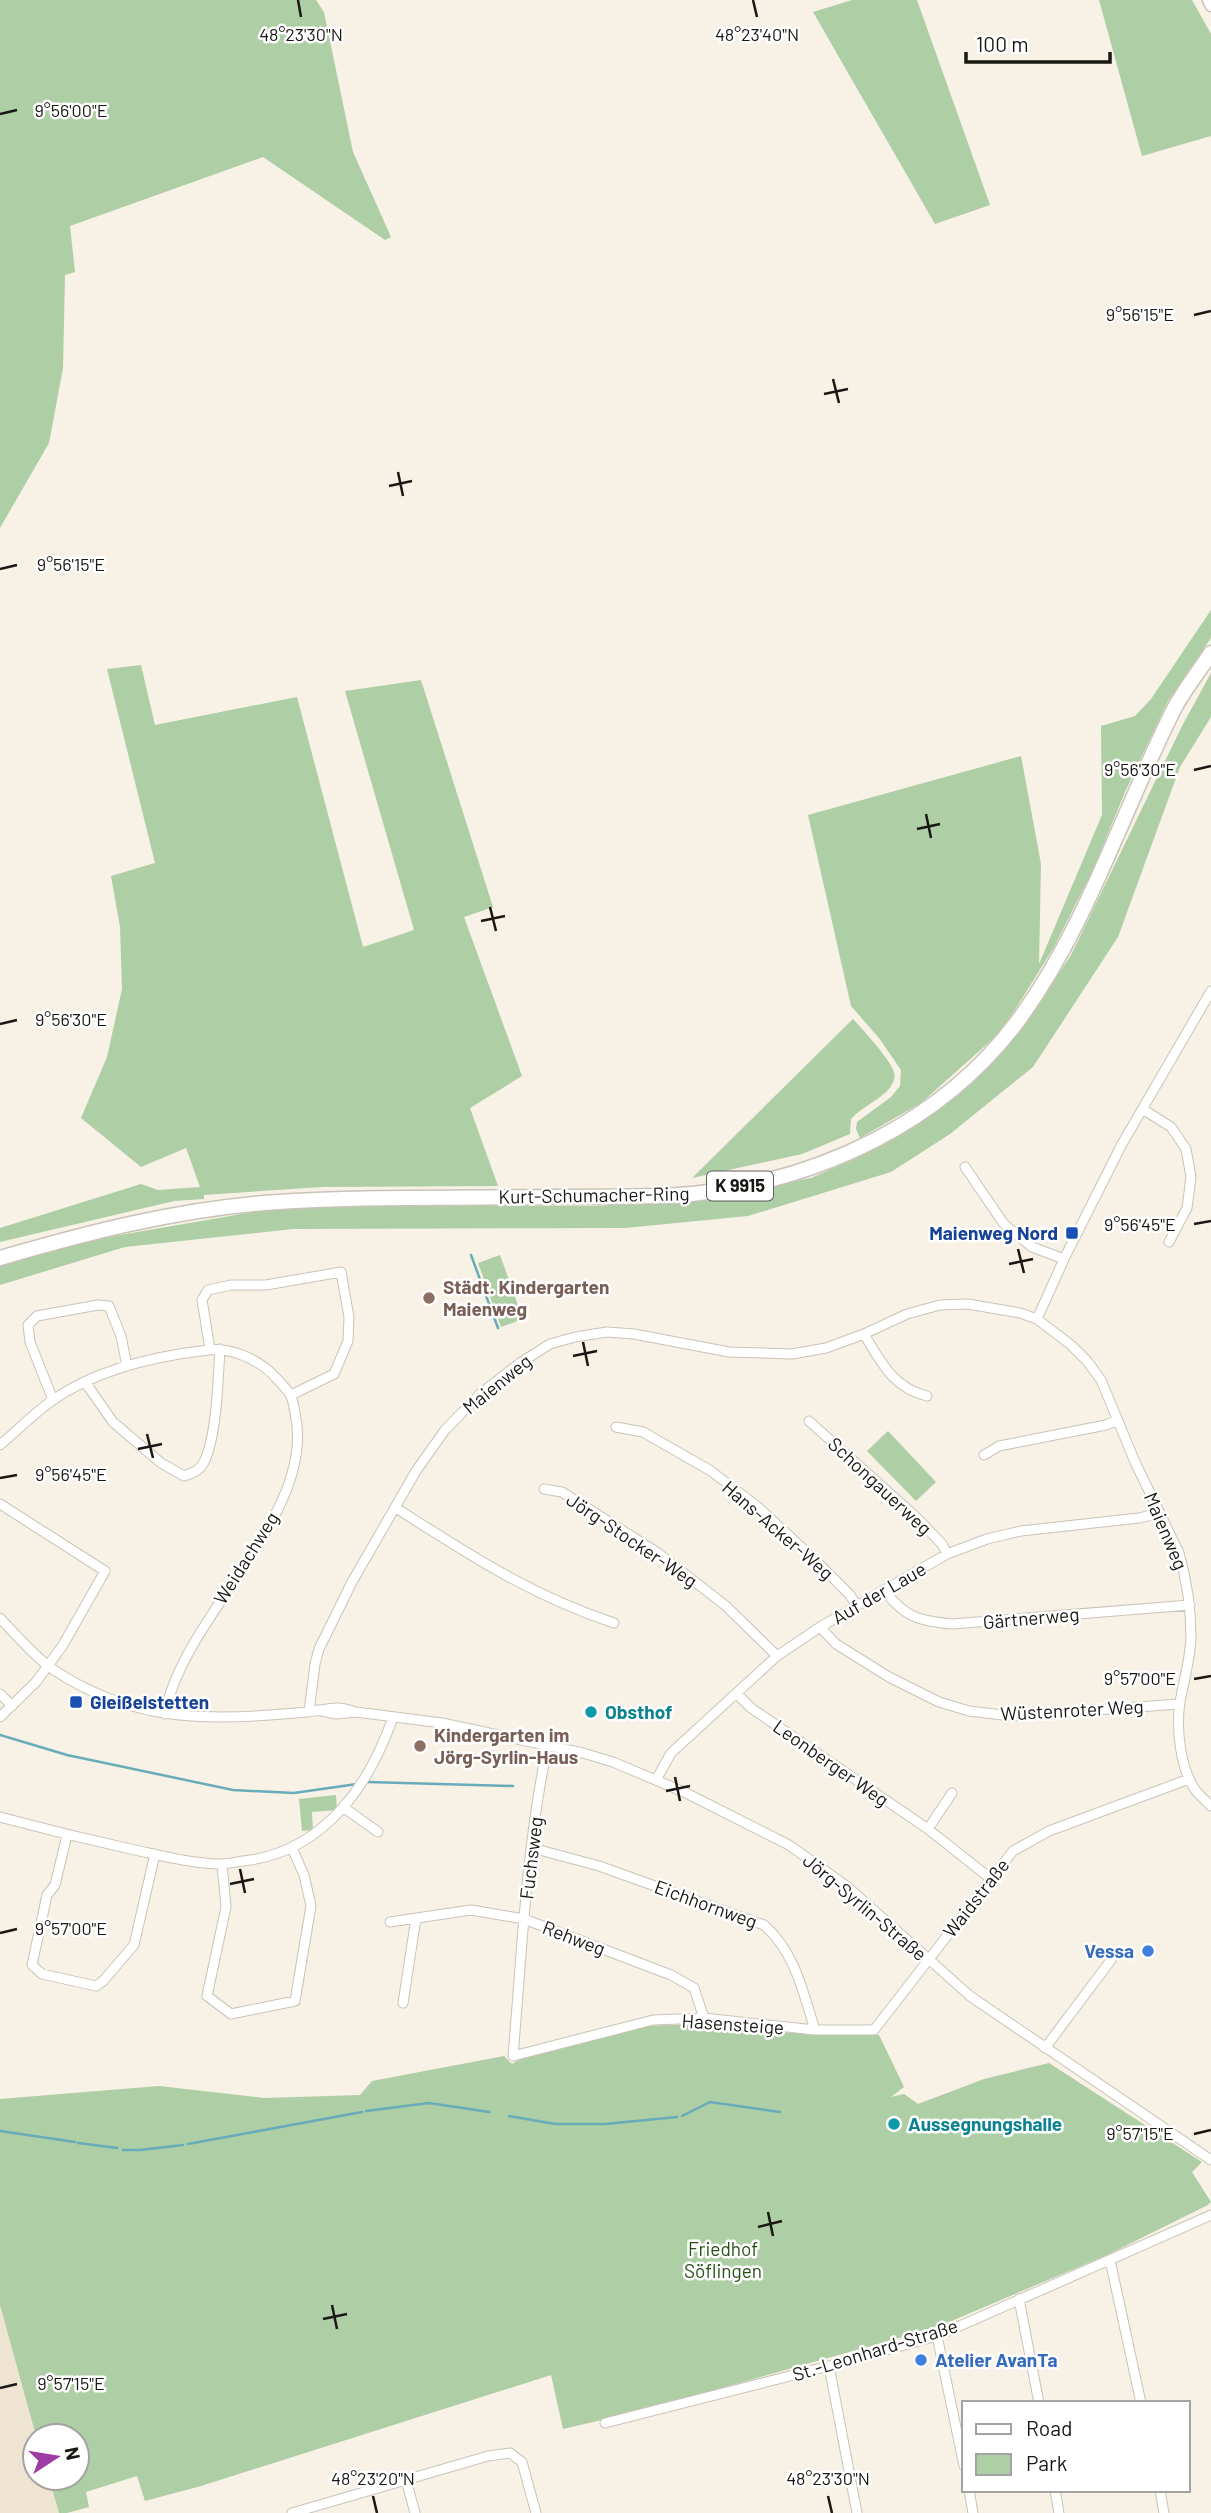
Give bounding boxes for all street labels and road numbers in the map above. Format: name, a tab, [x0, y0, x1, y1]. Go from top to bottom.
road number: K 9915	[707, 1171, 773, 1200]
street label: Kurt-Schumacher-Ring	[498, 1181, 690, 1208]
street label: Maienweg	[458, 1349, 536, 1418]
street label: Schongauerweg	[824, 1432, 937, 1539]
street label: Hans-Acker-Weg	[718, 1475, 839, 1584]
street label: Jörg-Stocker-Weg	[562, 1487, 702, 1592]
street label: Maienweg	[1140, 1489, 1193, 1573]
street label: Weidachweg	[208, 1507, 283, 1608]
street label: Auf der Laue	[828, 1557, 930, 1629]
street label: Gärtnerweg	[982, 1602, 1080, 1633]
street label: Wüstenroter Weg	[1000, 1694, 1144, 1725]
street label: Leonberger Weg	[769, 1714, 893, 1811]
street label: Fuchsweg	[514, 1815, 547, 1901]
street label: Jörg-Syrlin-Straße	[799, 1848, 932, 1965]
street label: Waidstraße	[938, 1854, 1014, 1942]
street label: Eichhornweg	[652, 1874, 761, 1933]
street label: Rehweg	[540, 1915, 609, 1960]
street label: Hasensteige	[681, 2008, 785, 2039]
street label: St.-Leonhard-Straße	[789, 2313, 960, 2386]

